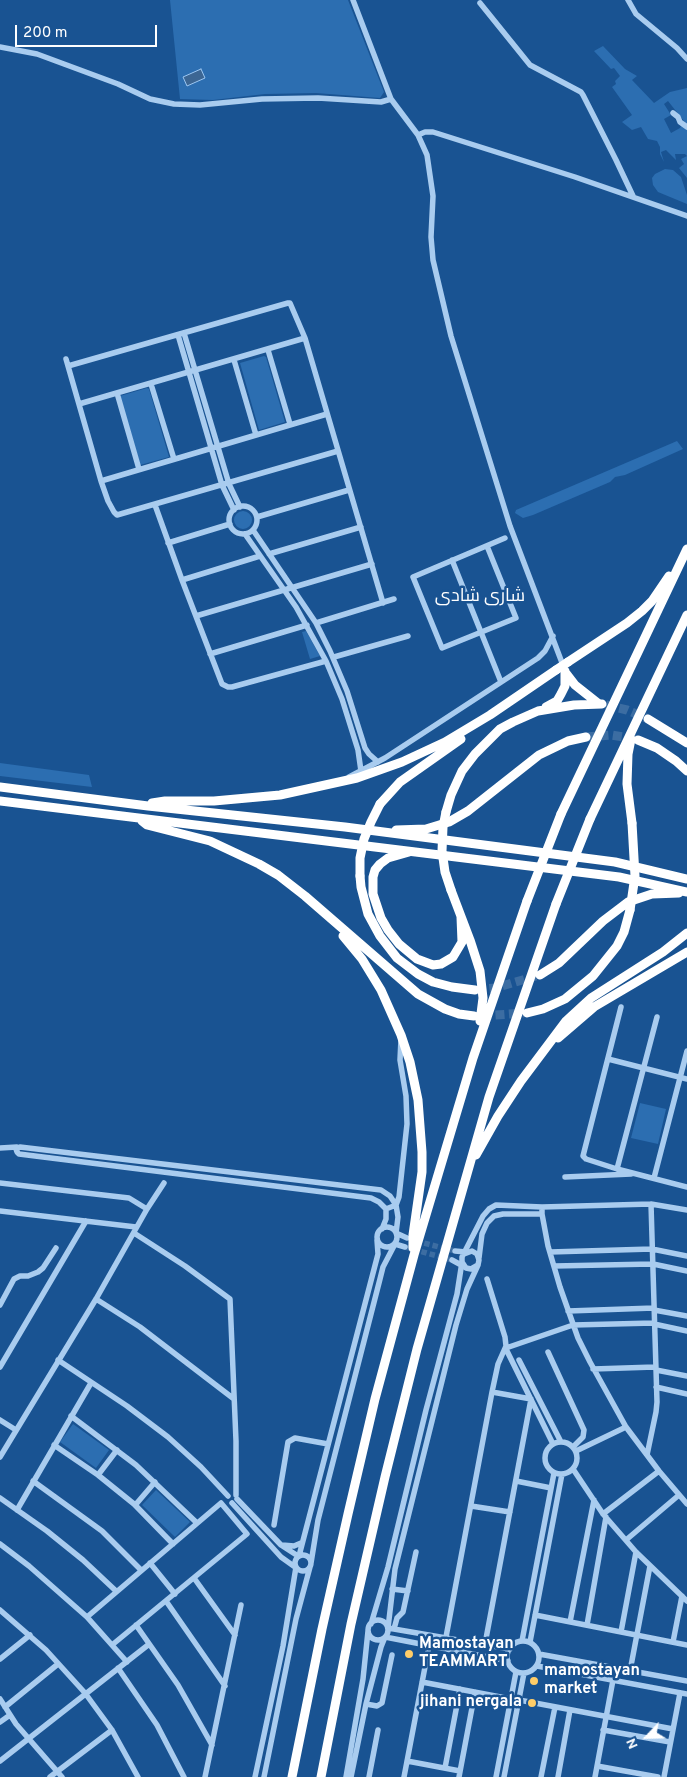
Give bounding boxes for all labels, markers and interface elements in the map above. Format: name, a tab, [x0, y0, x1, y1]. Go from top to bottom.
scale bar	[18, 15, 160, 47]
text: 200 m	[23, 24, 68, 43]
district label: شاری شادی	[435, 586, 525, 608]
place label: Mamostayan TEAMMART	[419, 1635, 514, 1673]
marker: Mamostayan TEAMMART	[403, 1648, 415, 1660]
place label: mamostayan market	[544, 1662, 640, 1700]
marker: mamostayan market	[528, 1675, 540, 1687]
place label: jihani nergala	[420, 1693, 522, 1713]
marker: jihani nergala	[526, 1697, 538, 1709]
north arrow	[622, 1712, 672, 1762]
text: N	[623, 1735, 643, 1751]

